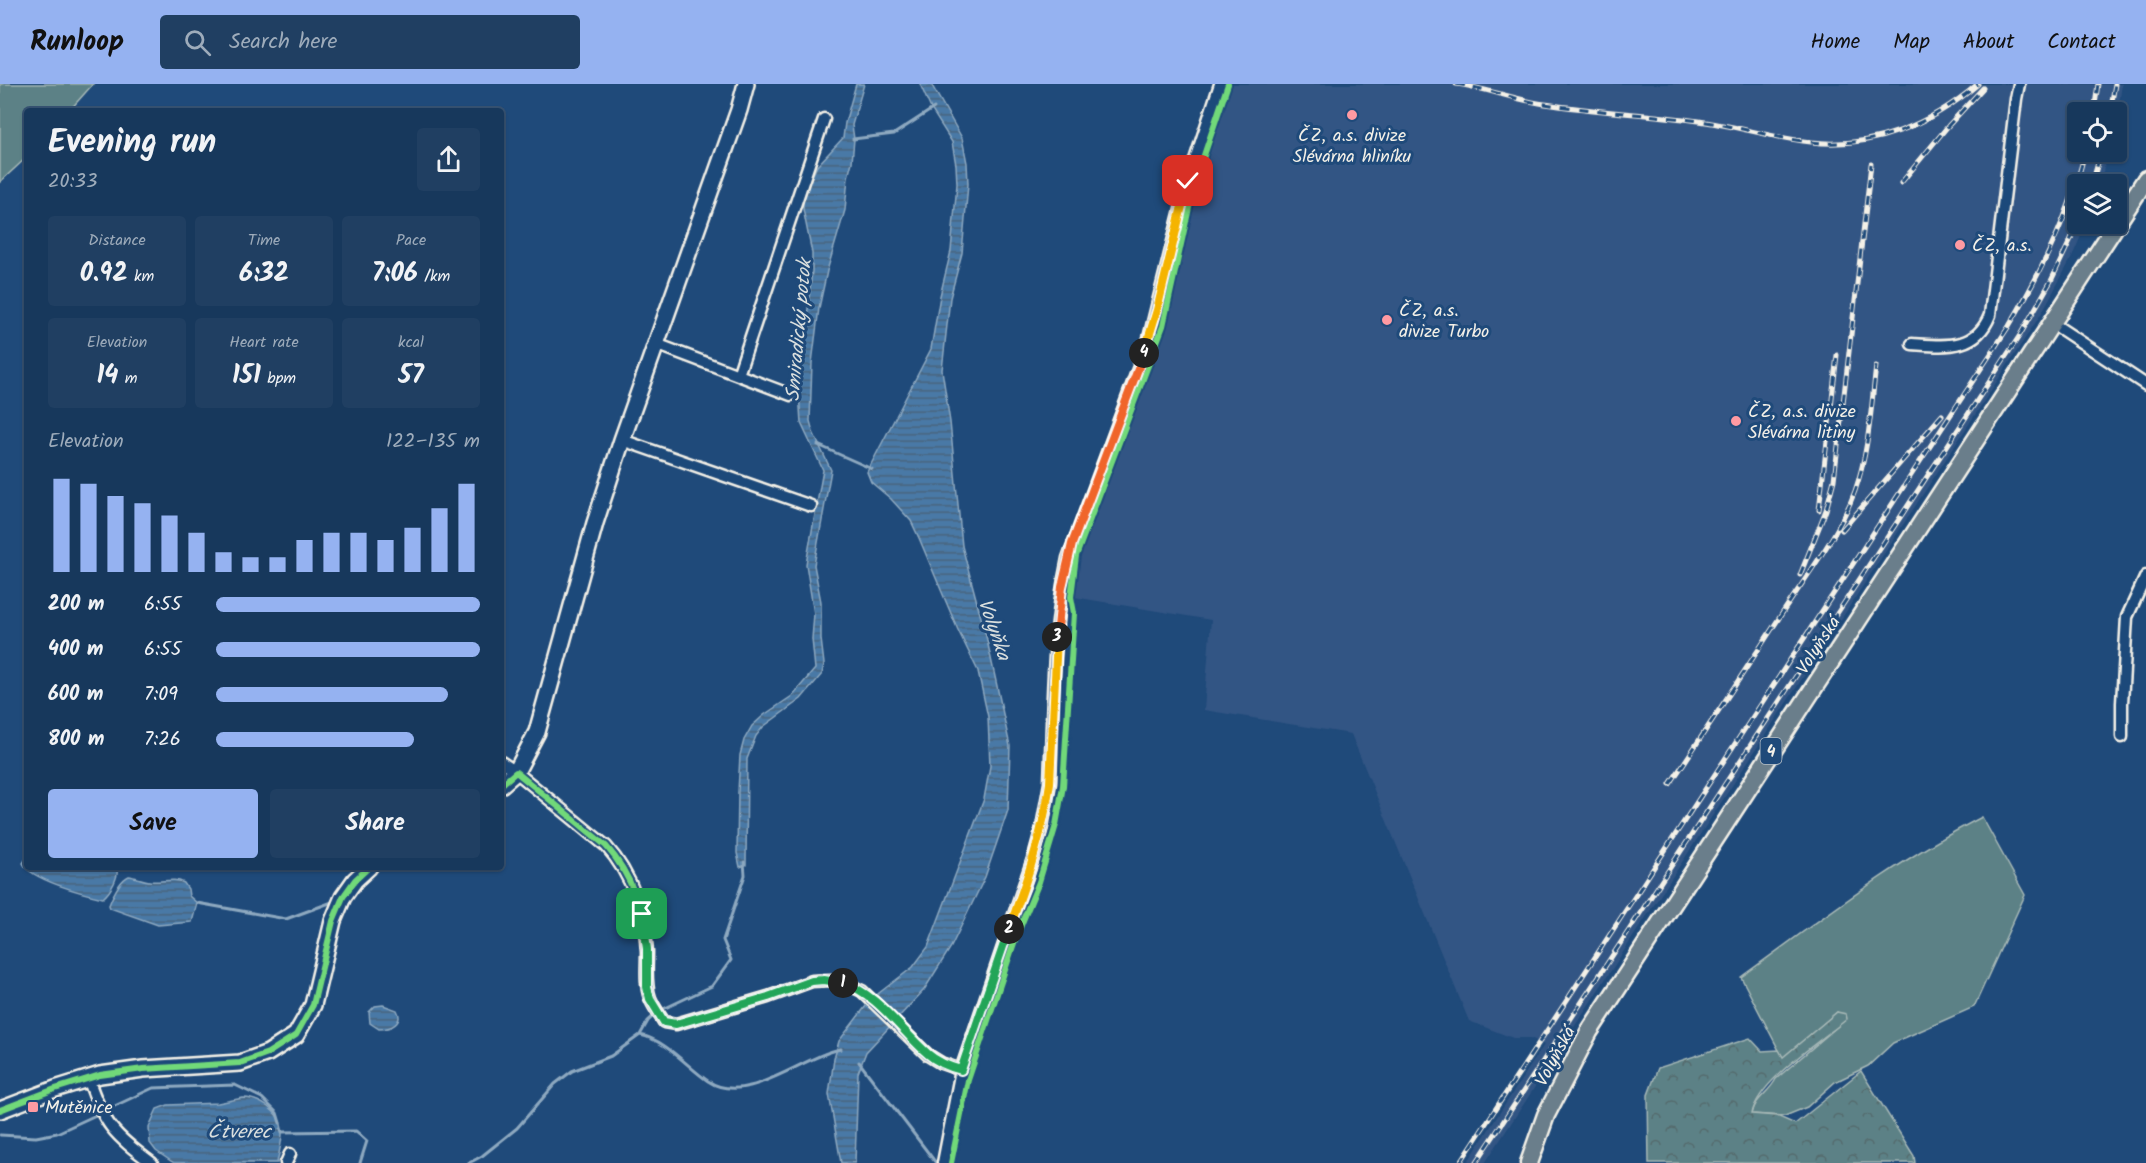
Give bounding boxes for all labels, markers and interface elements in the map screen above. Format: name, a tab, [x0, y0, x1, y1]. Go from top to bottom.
search box	[160, 15, 580, 69]
text: Runloop	[30, 20, 124, 65]
text: Search here	[229, 25, 337, 60]
icon: search	[181, 26, 214, 59]
text: Home	[1811, 26, 1860, 59]
text: Map	[1893, 26, 1930, 59]
text: About	[1963, 26, 2014, 59]
text: Contact	[2047, 26, 2116, 59]
map controls	[2067, 102, 2127, 234]
button: locate	[2067, 102, 2127, 162]
marker: ČZ, a.s. divize Slévárna hliníku	[1345, 108, 1359, 122]
text: Evening run	[48, 117, 216, 170]
place label: ČZ, a.s. divize Slévárna hliníku	[1293, 122, 1412, 172]
button: share	[417, 128, 480, 191]
pin	[1162, 155, 1213, 206]
icon: check	[1171, 164, 1204, 197]
text: 20:33	[48, 166, 97, 198]
button: layers	[2067, 174, 2127, 234]
text: Distance	[88, 228, 146, 253]
text: Time	[248, 228, 280, 253]
text: Pace	[396, 228, 426, 253]
place label: ČZ, a.s.	[1972, 232, 2032, 261]
marker: ČZ, a.s.	[1953, 238, 1967, 252]
text: 0.92	[80, 253, 128, 295]
text: 6:32	[239, 253, 289, 295]
text: 7:06	[372, 253, 418, 295]
water label: Smiradický potok	[778, 255, 822, 403]
text: km	[128, 264, 154, 289]
text: /km	[418, 264, 450, 289]
place label: ČZ, a.s. divize Turbo	[1399, 297, 1489, 347]
marker: ČZ, a.s. divize Turbo	[1380, 313, 1394, 327]
text: Elevation	[87, 330, 147, 355]
text: Heart rate	[229, 330, 299, 355]
text: kcal	[398, 330, 424, 355]
pin: 4	[1129, 338, 1159, 368]
text: 4	[1140, 340, 1148, 365]
text: 14	[96, 355, 118, 397]
text: 151	[232, 355, 261, 397]
text: 57	[398, 355, 424, 397]
text: m	[118, 366, 138, 391]
text: bpm	[261, 366, 296, 391]
place label: ČZ, a.s. divize Slévárna litiny	[1748, 398, 1856, 448]
marker: ČZ, a.s. divize Slévárna litiny	[1729, 414, 1743, 428]
text: Elevation	[48, 426, 124, 458]
text: 122–135 m	[386, 426, 480, 458]
text: 200 m	[48, 589, 104, 621]
text: 6:55	[144, 589, 182, 621]
water label: Volyňka	[968, 594, 1019, 666]
street label: Volyňská	[1789, 610, 1850, 681]
pin: 3	[1042, 622, 1072, 652]
text: 3	[1053, 624, 1061, 649]
text: 400 m	[48, 634, 104, 666]
text: 6:55	[144, 634, 182, 666]
text: 600 m	[48, 679, 103, 711]
text: 7:09	[144, 679, 178, 711]
text: 800 m	[48, 724, 104, 756]
text: 7:26	[144, 724, 181, 756]
road number: 4	[1760, 738, 1782, 764]
button: Save	[48, 789, 258, 858]
button: Share	[270, 789, 480, 858]
pin	[616, 888, 667, 939]
icon: arrive	[625, 897, 658, 930]
pin: 2	[994, 914, 1024, 944]
text: 2	[1004, 916, 1014, 941]
pin: 1	[828, 968, 858, 998]
text: 1	[841, 970, 845, 995]
street label: Volyňská	[1528, 1020, 1585, 1092]
place label: Mutěnice	[45, 1094, 113, 1123]
marker: Mutěnice	[26, 1100, 40, 1114]
water label: Čtverec	[207, 1117, 273, 1149]

